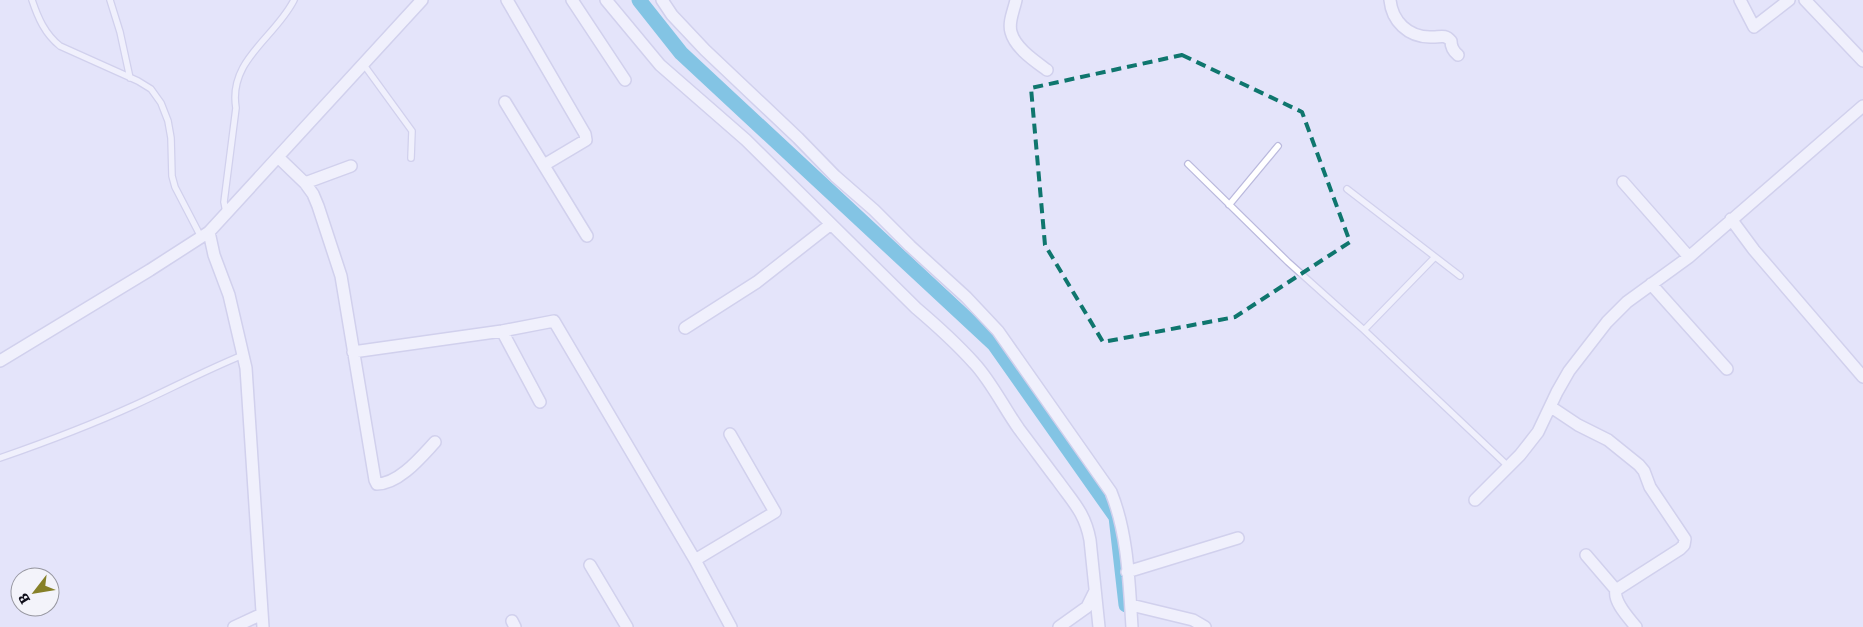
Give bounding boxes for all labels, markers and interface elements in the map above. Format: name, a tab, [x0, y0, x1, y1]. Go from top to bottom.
north arrow	[10, 567, 60, 617]
text: B	[12, 590, 34, 609]

